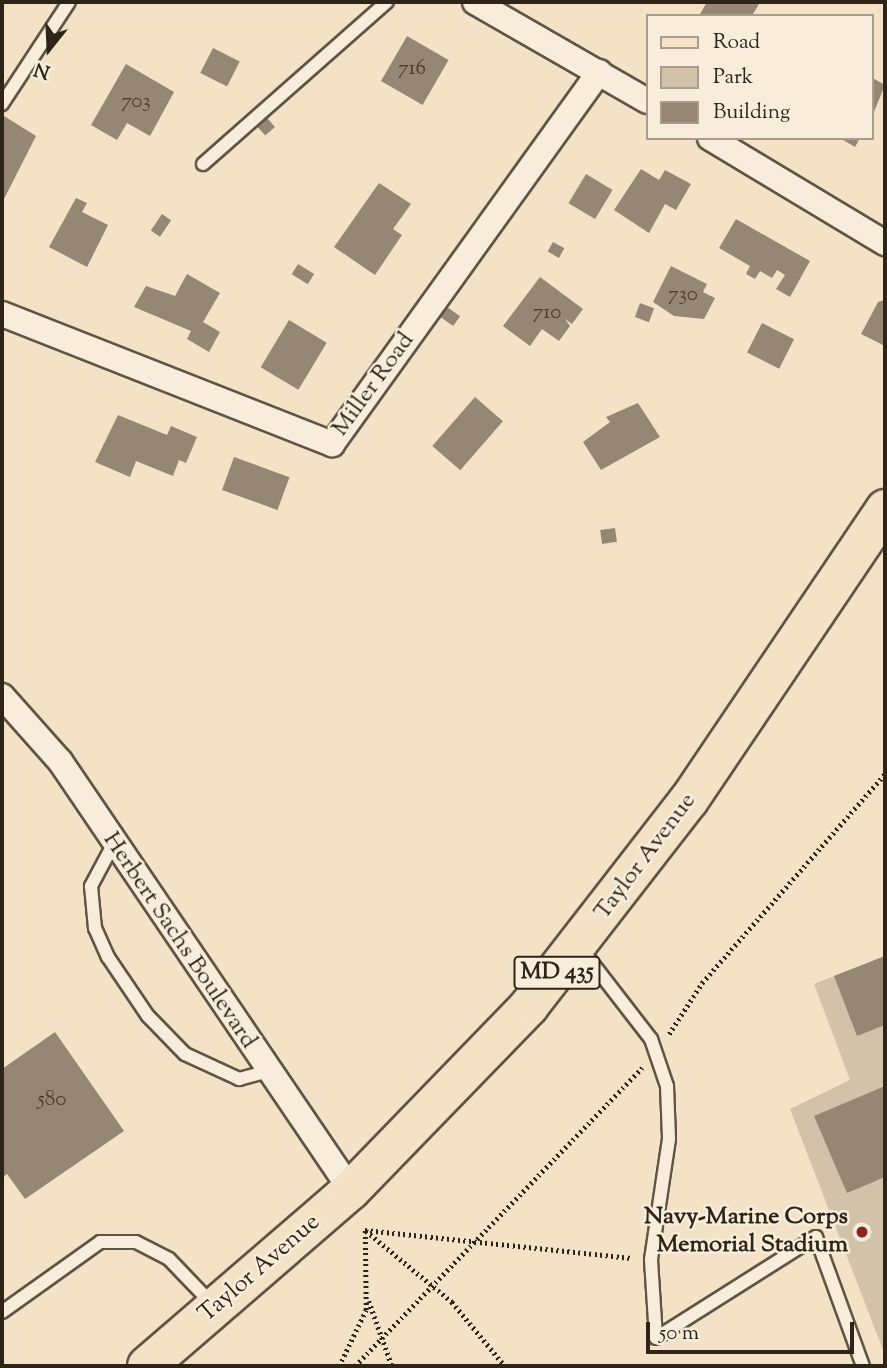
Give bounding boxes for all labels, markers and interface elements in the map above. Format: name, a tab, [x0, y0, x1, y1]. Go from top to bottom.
north arrow	[14, 14, 84, 84]
legend	[646, 14, 873, 140]
text: Road	[713, 28, 760, 58]
text: N	[31, 54, 54, 85]
house number: 716	[398, 56, 426, 82]
text: Park	[713, 63, 753, 93]
house number: 703	[121, 89, 151, 115]
text: Building	[713, 98, 790, 128]
house number: 730	[668, 282, 698, 308]
house number: 710	[533, 300, 561, 326]
street label: Miller Road	[327, 327, 421, 443]
street label: Taylor Avenue	[589, 788, 703, 926]
street label: Herbert Sachs Boulevard	[96, 827, 262, 1055]
road number: MD 435	[513, 954, 601, 992]
house number: 580	[38, 1087, 66, 1113]
place label: Navy-Marine Corps Memorial Stadium	[644, 1204, 848, 1260]
street label: Taylor Avenue	[193, 1209, 327, 1329]
marker: Navy-Marine Corps Memorial Stadium	[854, 1224, 870, 1240]
scale bar	[649, 1308, 857, 1352]
text: 50 m	[659, 1319, 699, 1349]

